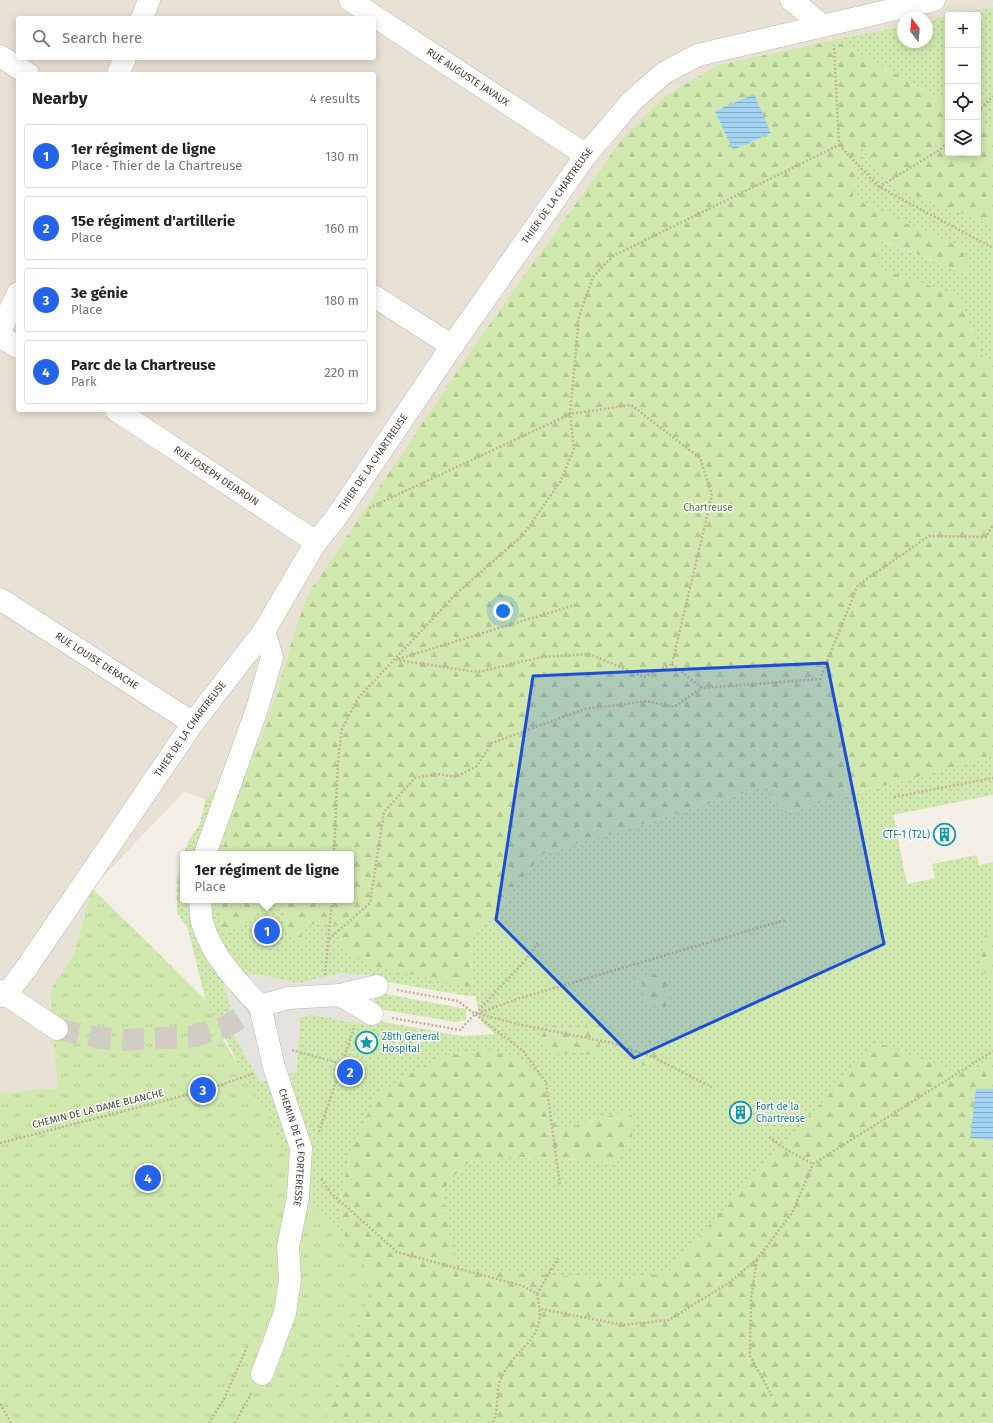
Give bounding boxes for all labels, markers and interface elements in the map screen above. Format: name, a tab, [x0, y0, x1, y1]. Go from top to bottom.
north arrow	[897, 12, 933, 48]
map controls	[945, 12, 981, 156]
button: +	[945, 12, 981, 48]
search box	[16, 16, 376, 60]
icon: search	[30, 27, 52, 49]
text: Search here	[62, 29, 142, 47]
street label: RUE AUGUSTE JAVAUX	[424, 46, 512, 109]
button: −	[945, 48, 981, 84]
button: locate	[945, 84, 981, 120]
text: Nearby	[32, 88, 87, 109]
text: 4 results	[310, 91, 360, 106]
button: layers	[945, 120, 981, 156]
text: 1er régiment de ligne	[71, 140, 216, 158]
street label: THIER DE LA CHARTREUSE	[520, 145, 596, 246]
text: 1	[43, 149, 49, 164]
text: 130 m	[325, 149, 359, 164]
text: Place · Thier de la Chartreuse	[71, 158, 242, 173]
text: 15e régiment d'artillerie	[71, 212, 235, 230]
text: 2	[43, 221, 49, 236]
text: 160 m	[325, 221, 359, 236]
text: Place	[71, 230, 102, 245]
text: 3e génie	[71, 284, 128, 302]
text: 3	[43, 293, 49, 308]
text: 180 m	[324, 293, 359, 308]
text: Place	[71, 302, 102, 317]
text: Parc de la Chartreuse	[71, 356, 216, 374]
text: 4	[42, 365, 50, 380]
text: 220 m	[324, 365, 359, 380]
text: Park	[71, 374, 97, 389]
street label: THIER DE LA CHARTREUSE	[336, 411, 410, 513]
street label: RUE JOSEPH DEJARDIN	[171, 444, 261, 509]
park label: Chartreuse	[683, 502, 733, 514]
your location	[493, 601, 513, 621]
street label: RUE LOUISE DERACHE	[53, 630, 141, 692]
street label: THIER DE LA CHARTREUSE	[152, 679, 229, 779]
building icon: CTF-1 (T2L)	[932, 822, 958, 848]
place label: CTF-1 (T2L)	[883, 828, 930, 841]
popup	[180, 851, 354, 903]
text: 1er régiment de ligne	[195, 861, 339, 879]
text: Place	[195, 879, 226, 894]
pin: 1	[254, 916, 280, 946]
place icon: 28th General Hospital	[354, 1030, 380, 1056]
place label: 28th General Hospital	[382, 1031, 439, 1055]
pin: 2	[337, 1057, 363, 1087]
pin: 3	[190, 1075, 216, 1105]
street label: CHEMIN DE LA DAME BLANCHE	[31, 1087, 165, 1131]
street label: CHEMIN DE LE FORTERESSE	[276, 1087, 307, 1207]
building icon: Fort de la Chartreuse	[728, 1100, 754, 1126]
place label: Fort de la Chartreuse	[756, 1101, 805, 1125]
pin: 4	[135, 1163, 161, 1193]

